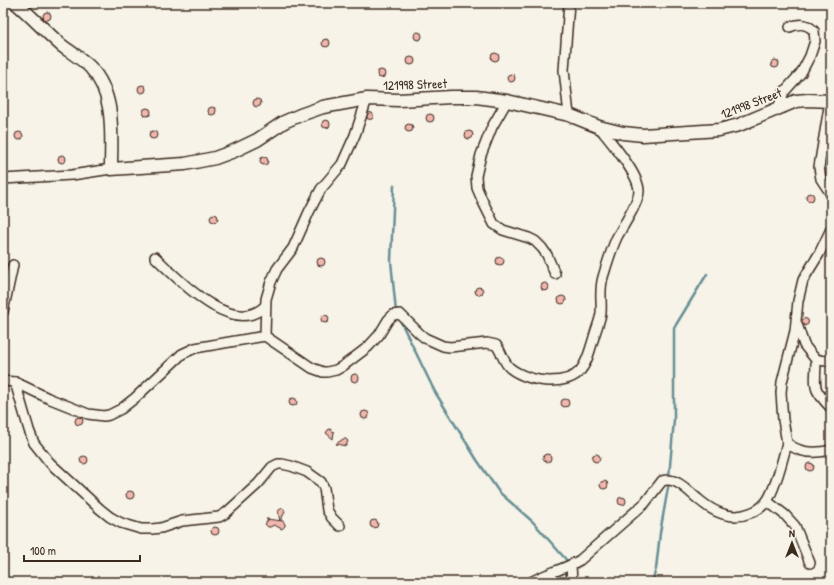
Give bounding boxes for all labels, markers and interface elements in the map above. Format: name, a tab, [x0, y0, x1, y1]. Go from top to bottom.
street label: 121998 Street	[383, 74, 448, 94]
street label: 121998 Street	[718, 83, 785, 123]
north arrow	[772, 523, 812, 563]
text: N	[789, 526, 795, 540]
scale bar	[24, 537, 140, 563]
text: 100 m	[30, 542, 56, 559]

